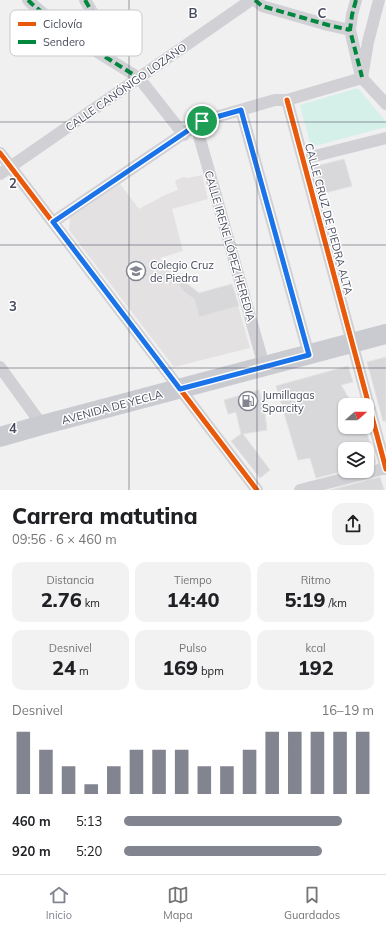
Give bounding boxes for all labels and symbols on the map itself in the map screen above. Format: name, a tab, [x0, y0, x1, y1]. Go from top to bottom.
text: B	[189, 5, 198, 21]
text: C	[318, 5, 327, 21]
legend	[10, 10, 142, 56]
text: Ciclovía	[43, 17, 82, 31]
text: Sendero	[43, 35, 85, 49]
street label: CALLE CANÓNIGO LOZANO	[63, 40, 189, 134]
pin	[185, 104, 219, 138]
street label: CALLE CRUZ DE PIEDRA ALTA	[302, 142, 356, 296]
street label: CALLE IRENE LÓPEZ HEREDIA	[202, 169, 258, 323]
text: 2	[9, 175, 17, 191]
place label: Colegio Cruz de Piedra	[150, 258, 214, 285]
school or university icon: Colegio Cruz de Piedra	[125, 260, 147, 282]
text: 3	[9, 298, 17, 314]
street label: AVENIDA DE YECLA	[60, 387, 164, 427]
place label: Jumillagas Sparcity	[262, 388, 315, 415]
fuel station icon: Jumillagas Sparcity	[237, 390, 259, 412]
north arrow	[338, 398, 374, 434]
text: 4	[9, 420, 17, 436]

